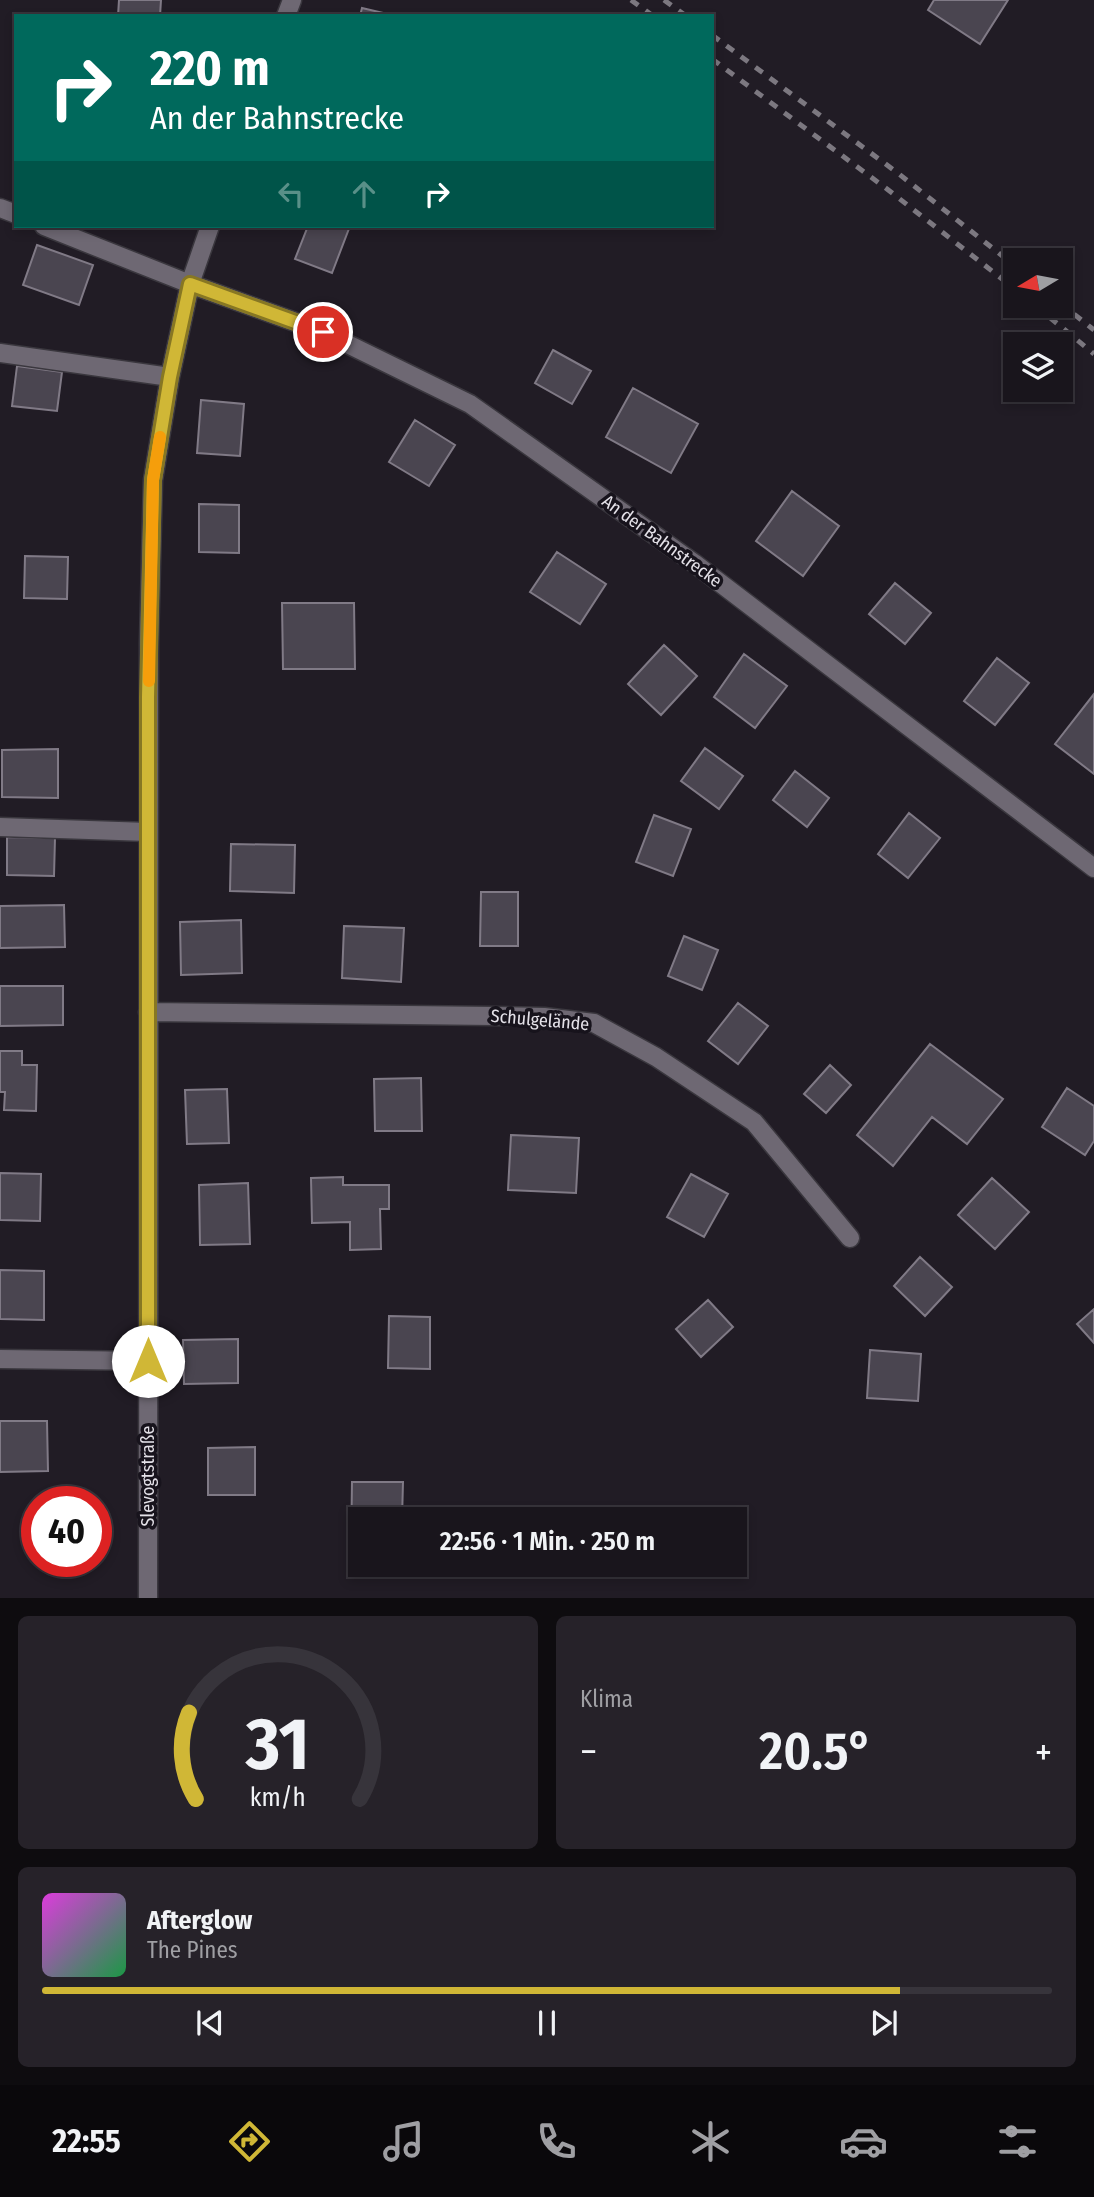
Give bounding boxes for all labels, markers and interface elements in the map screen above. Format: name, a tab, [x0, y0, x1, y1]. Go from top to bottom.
text: 220 m	[150, 39, 270, 98]
icon: right	[35, 42, 126, 133]
text: An der Bahnstrecke	[150, 99, 404, 137]
icon: left	[272, 175, 310, 213]
icon: ahead	[345, 175, 383, 213]
icon: right	[418, 175, 456, 213]
north arrow	[1003, 248, 1073, 318]
map controls	[1003, 248, 1073, 402]
pin	[293, 302, 353, 362]
icon: arrive	[304, 313, 342, 351]
button: layers	[1003, 332, 1073, 402]
street label: An der Bahnstrecke	[598, 490, 726, 592]
street label: Schulgelände	[490, 1005, 590, 1035]
position arrow	[111, 1324, 185, 1398]
street label: Slevogtstraße	[137, 1425, 159, 1526]
speed limit sign: 40	[21, 1486, 112, 1577]
text: 22:56 · 1 Min. · 250 m	[440, 1526, 655, 1557]
text: Klima	[580, 1685, 633, 1713]
text: 31	[245, 1701, 310, 1788]
text: 20.5°	[759, 1720, 873, 1783]
text: −	[580, 1729, 597, 1775]
text: +	[1035, 1729, 1052, 1775]
text: km/h	[250, 1782, 306, 1812]
text: Afterglow	[147, 1905, 252, 1936]
text: The Pines	[147, 1936, 238, 1964]
icon: previous	[191, 2004, 229, 2042]
icon: pause	[528, 2004, 566, 2042]
icon: next	[865, 2004, 903, 2042]
icon: directions	[225, 2117, 274, 2166]
icon: music	[379, 2117, 428, 2166]
icon: phone	[532, 2117, 581, 2166]
icon: climate	[686, 2117, 735, 2166]
icon: car	[839, 2117, 888, 2166]
icon: filters	[993, 2117, 1042, 2166]
text: 22:55	[52, 2122, 121, 2160]

